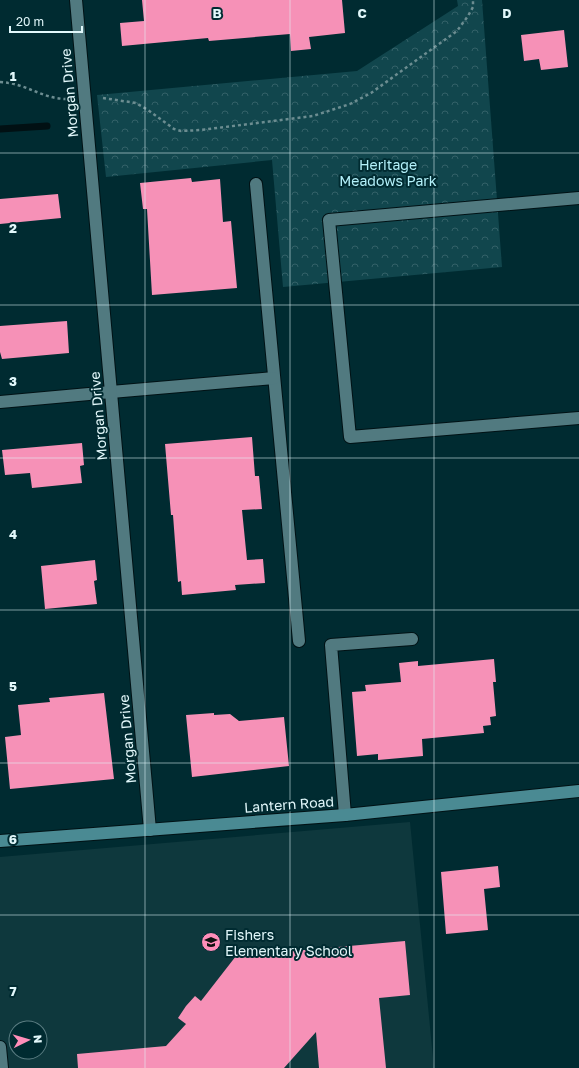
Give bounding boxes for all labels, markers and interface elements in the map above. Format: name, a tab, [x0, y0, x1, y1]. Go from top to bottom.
text: B	[212, 5, 222, 21]
text: C	[357, 5, 367, 21]
text: D	[502, 5, 512, 21]
scale bar	[10, 8, 82, 34]
text: 20 m	[16, 14, 44, 29]
street label: Morgan Drive	[57, 48, 81, 138]
text: 1	[10, 68, 17, 84]
park label: Heritage Meadows Park	[339, 156, 437, 189]
text: 2	[9, 220, 17, 236]
street label: Morgan Drive	[86, 371, 110, 461]
text: 3	[9, 373, 17, 389]
text: 4	[9, 526, 17, 542]
text: 5	[9, 678, 17, 694]
street label: Morgan Drive	[115, 694, 139, 784]
street label: Lantern Road	[243, 792, 335, 816]
text: 6	[9, 831, 17, 847]
place label: Fishers Elementary School	[225, 926, 352, 959]
school or university icon: Fishers Elementary School	[200, 931, 222, 953]
text: 7	[9, 983, 17, 999]
north arrow	[8, 1020, 48, 1060]
text: N	[32, 1034, 45, 1044]

